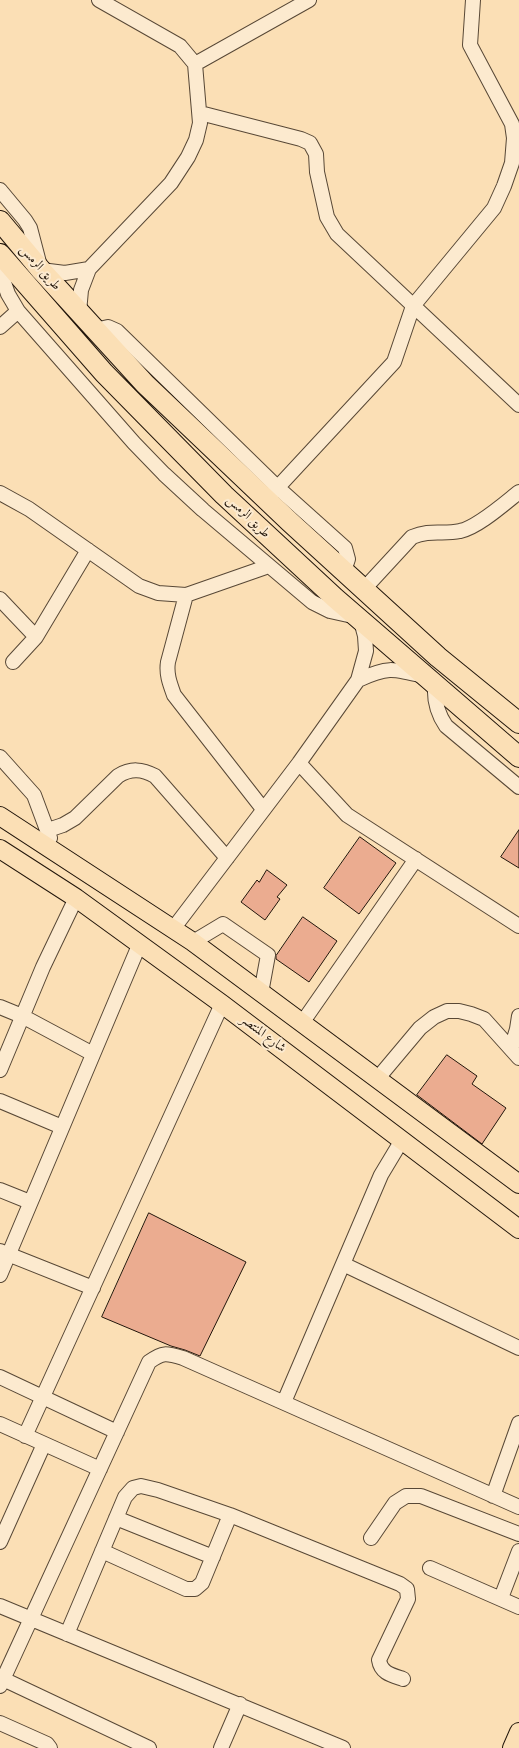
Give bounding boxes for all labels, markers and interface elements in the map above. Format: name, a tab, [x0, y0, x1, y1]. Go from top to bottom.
street label: طريق الرمس	[16, 242, 64, 294]
street label: طريق الرمس	[223, 492, 273, 542]
street label: شارع المنتصر	[237, 1012, 289, 1056]

